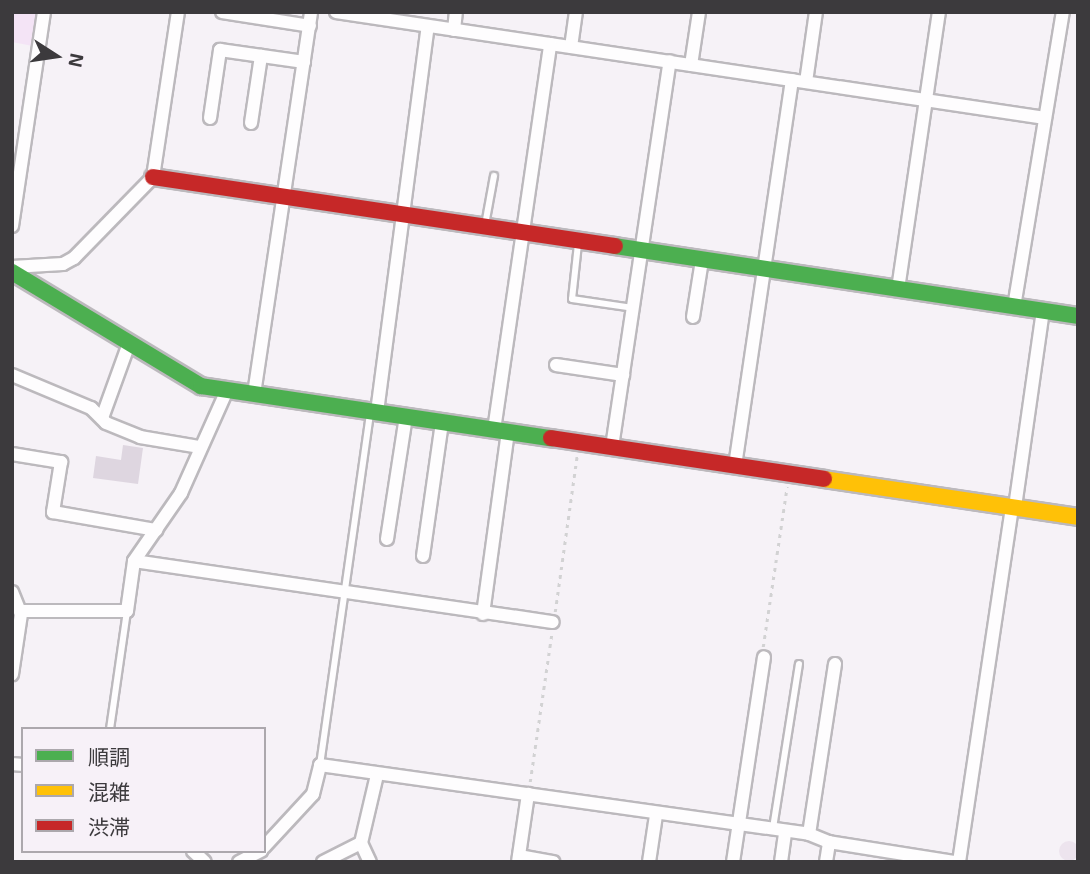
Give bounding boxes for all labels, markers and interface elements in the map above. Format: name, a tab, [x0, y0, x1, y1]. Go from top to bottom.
north arrow	[21, 21, 91, 91]
text: N	[64, 51, 90, 70]
legend	[21, 727, 266, 853]
text: 順調	[88, 744, 130, 769]
text: 混雑	[88, 779, 130, 804]
text: 渋滞	[88, 814, 130, 839]

